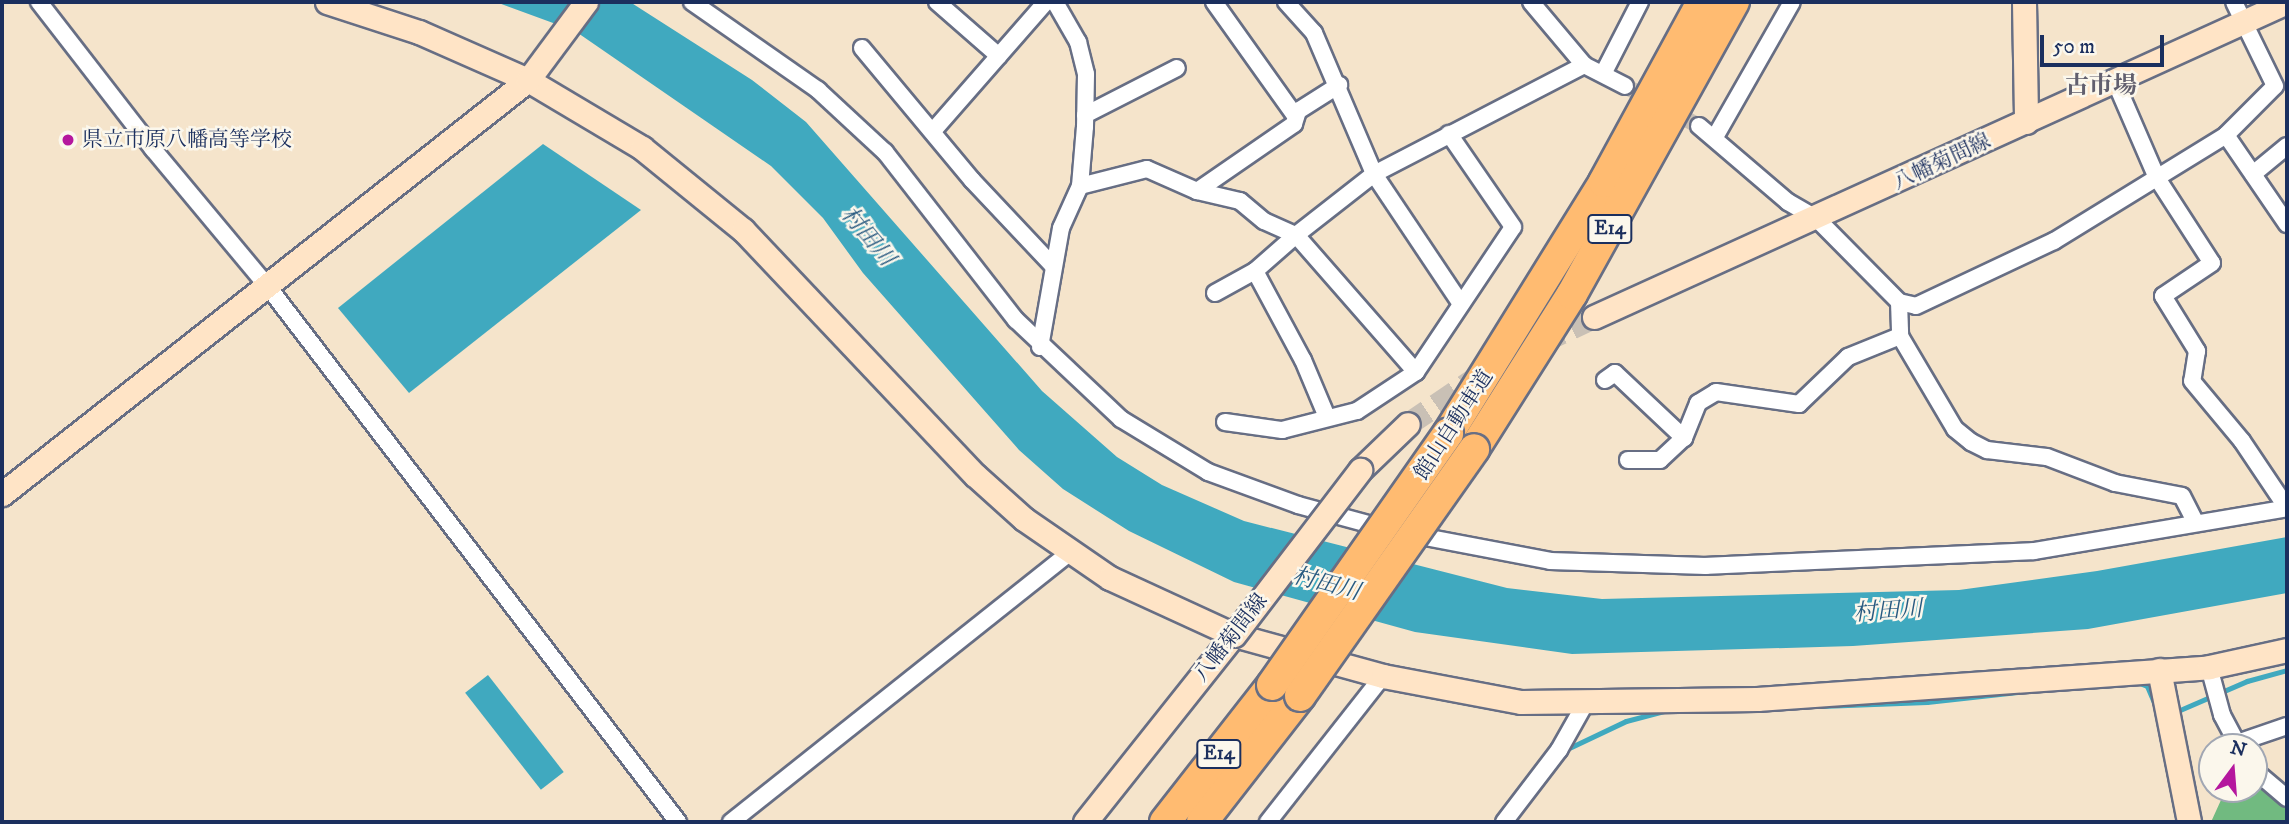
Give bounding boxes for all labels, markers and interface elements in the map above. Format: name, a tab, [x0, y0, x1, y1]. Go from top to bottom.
scale bar	[2044, 21, 2168, 65]
text: 50 m	[2053, 34, 2095, 60]
district label: 古市場	[2065, 73, 2137, 101]
place label: 県立市原八幡高等学校	[82, 127, 292, 153]
street label: 八幡菊間線	[1889, 128, 1995, 196]
marker: 県立市原八幡高等学校	[60, 132, 76, 148]
water label: 村田川	[834, 202, 900, 272]
road number: E14	[1587, 214, 1633, 244]
street label: 館山自動車道	[1409, 365, 1499, 485]
water label: 村田川	[1289, 563, 1363, 607]
street label: 八幡菊間線	[1189, 589, 1273, 687]
water label: 村田川	[1853, 596, 1923, 628]
north arrow	[2198, 733, 2268, 803]
text: N	[2228, 736, 2249, 762]
road number: E14	[1196, 738, 1242, 769]

